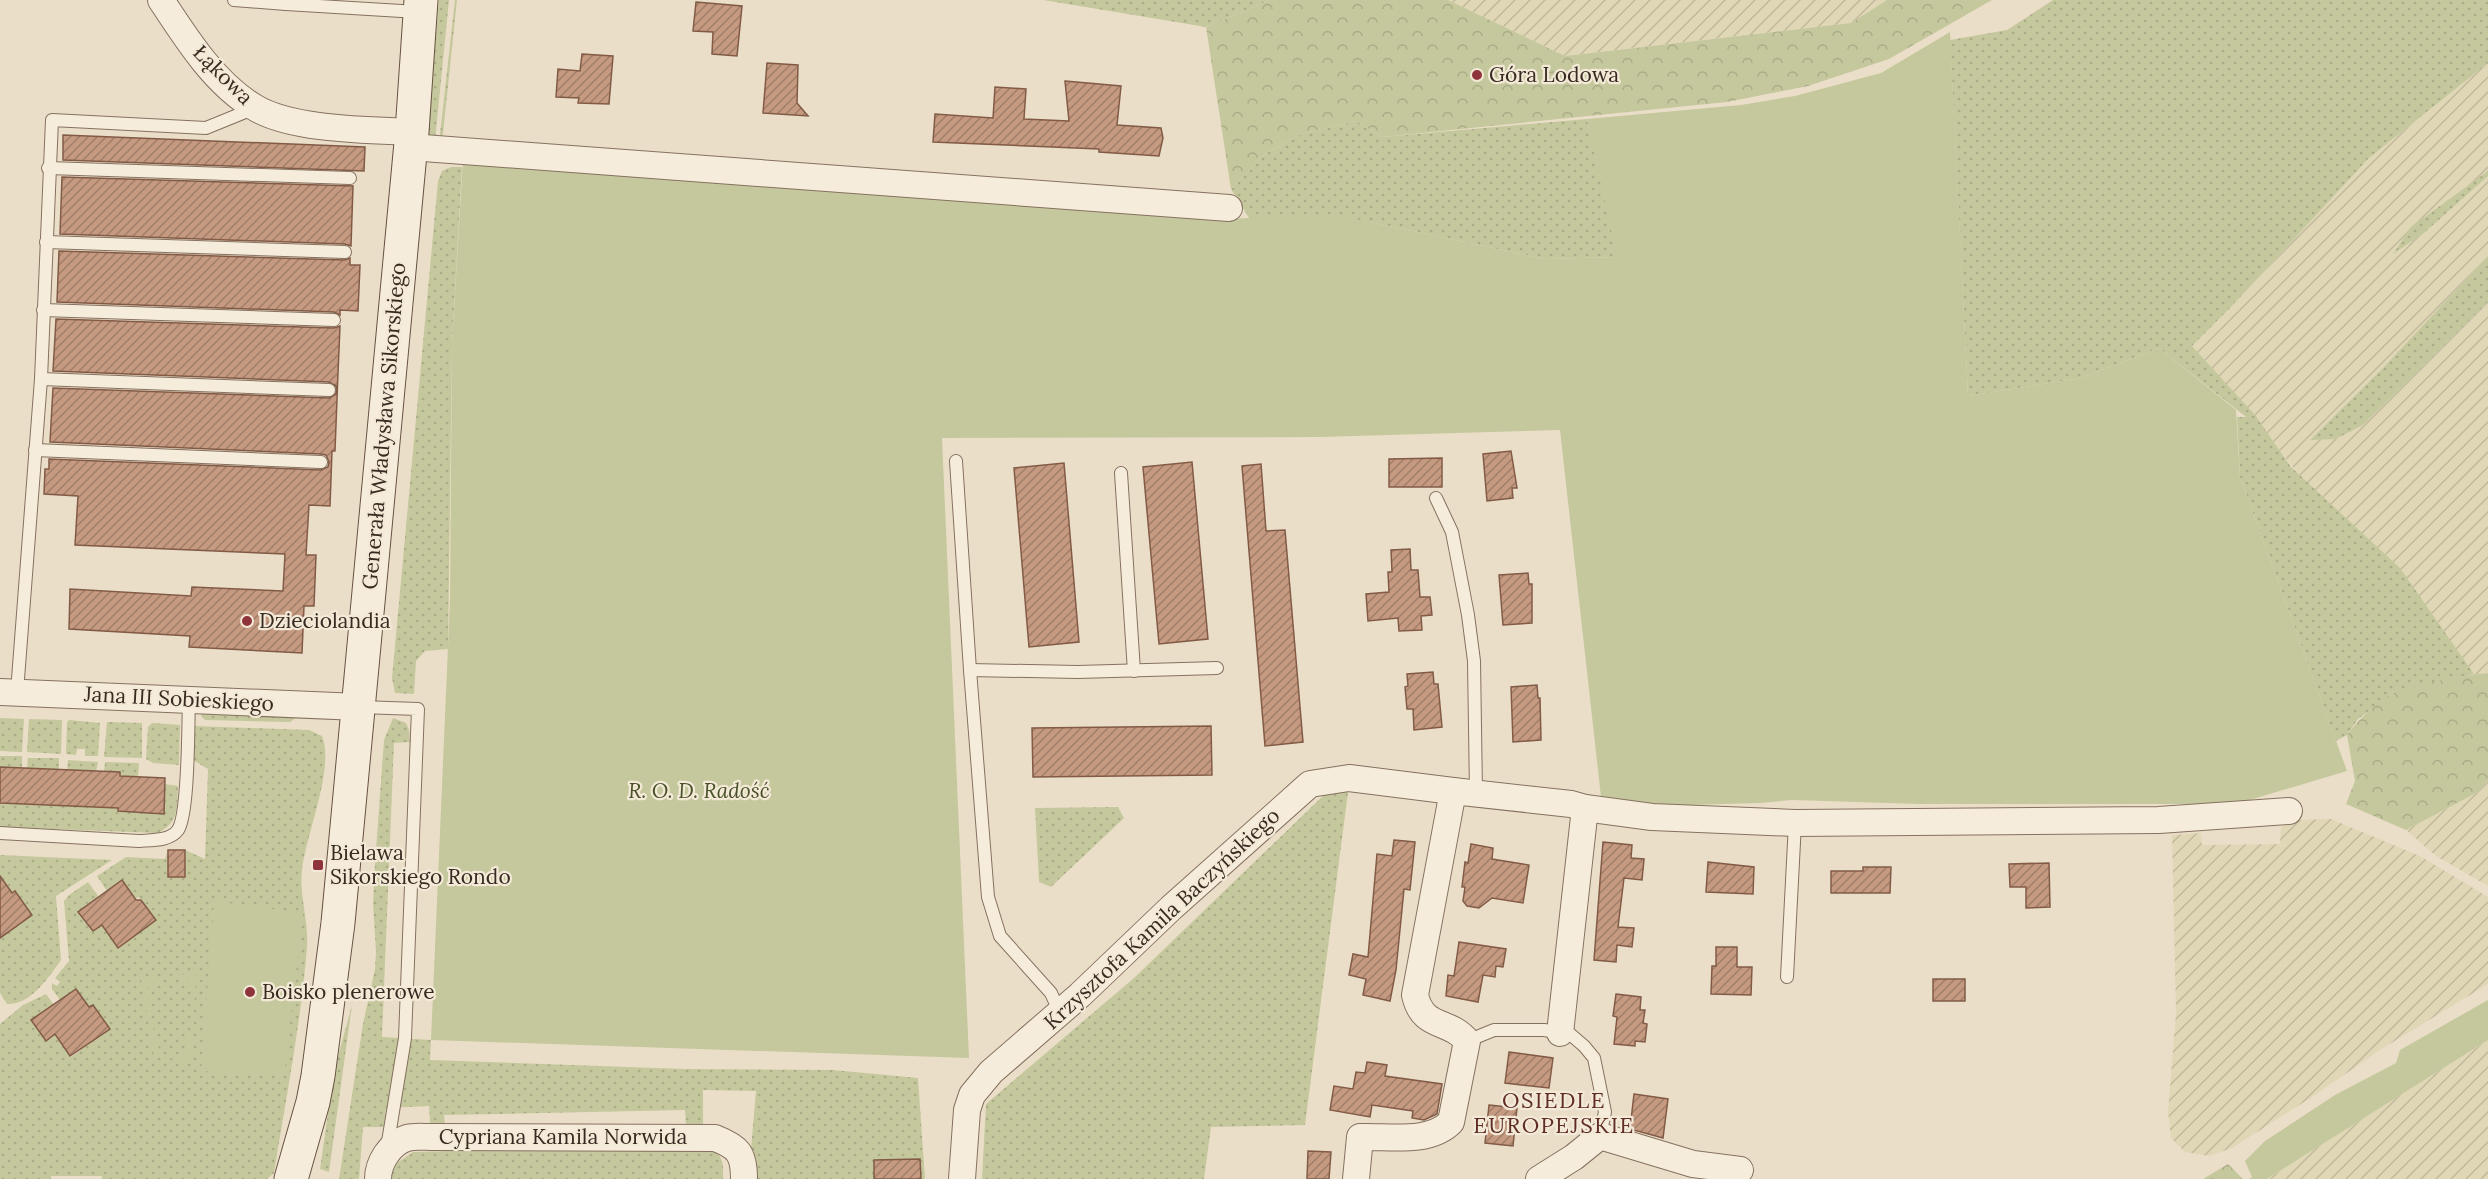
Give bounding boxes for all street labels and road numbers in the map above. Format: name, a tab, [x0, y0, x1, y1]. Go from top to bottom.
street label: Łąkowa	[188, 39, 259, 111]
street label: Generała Władysława Sikorskiego	[356, 261, 411, 590]
street label: Jana III Sobieskiego	[83, 680, 275, 717]
street label: Krzysztofa Kamila Baczyńskiego	[1038, 802, 1285, 1035]
street label: Cypriana Kamila Norwida	[439, 1123, 687, 1150]

